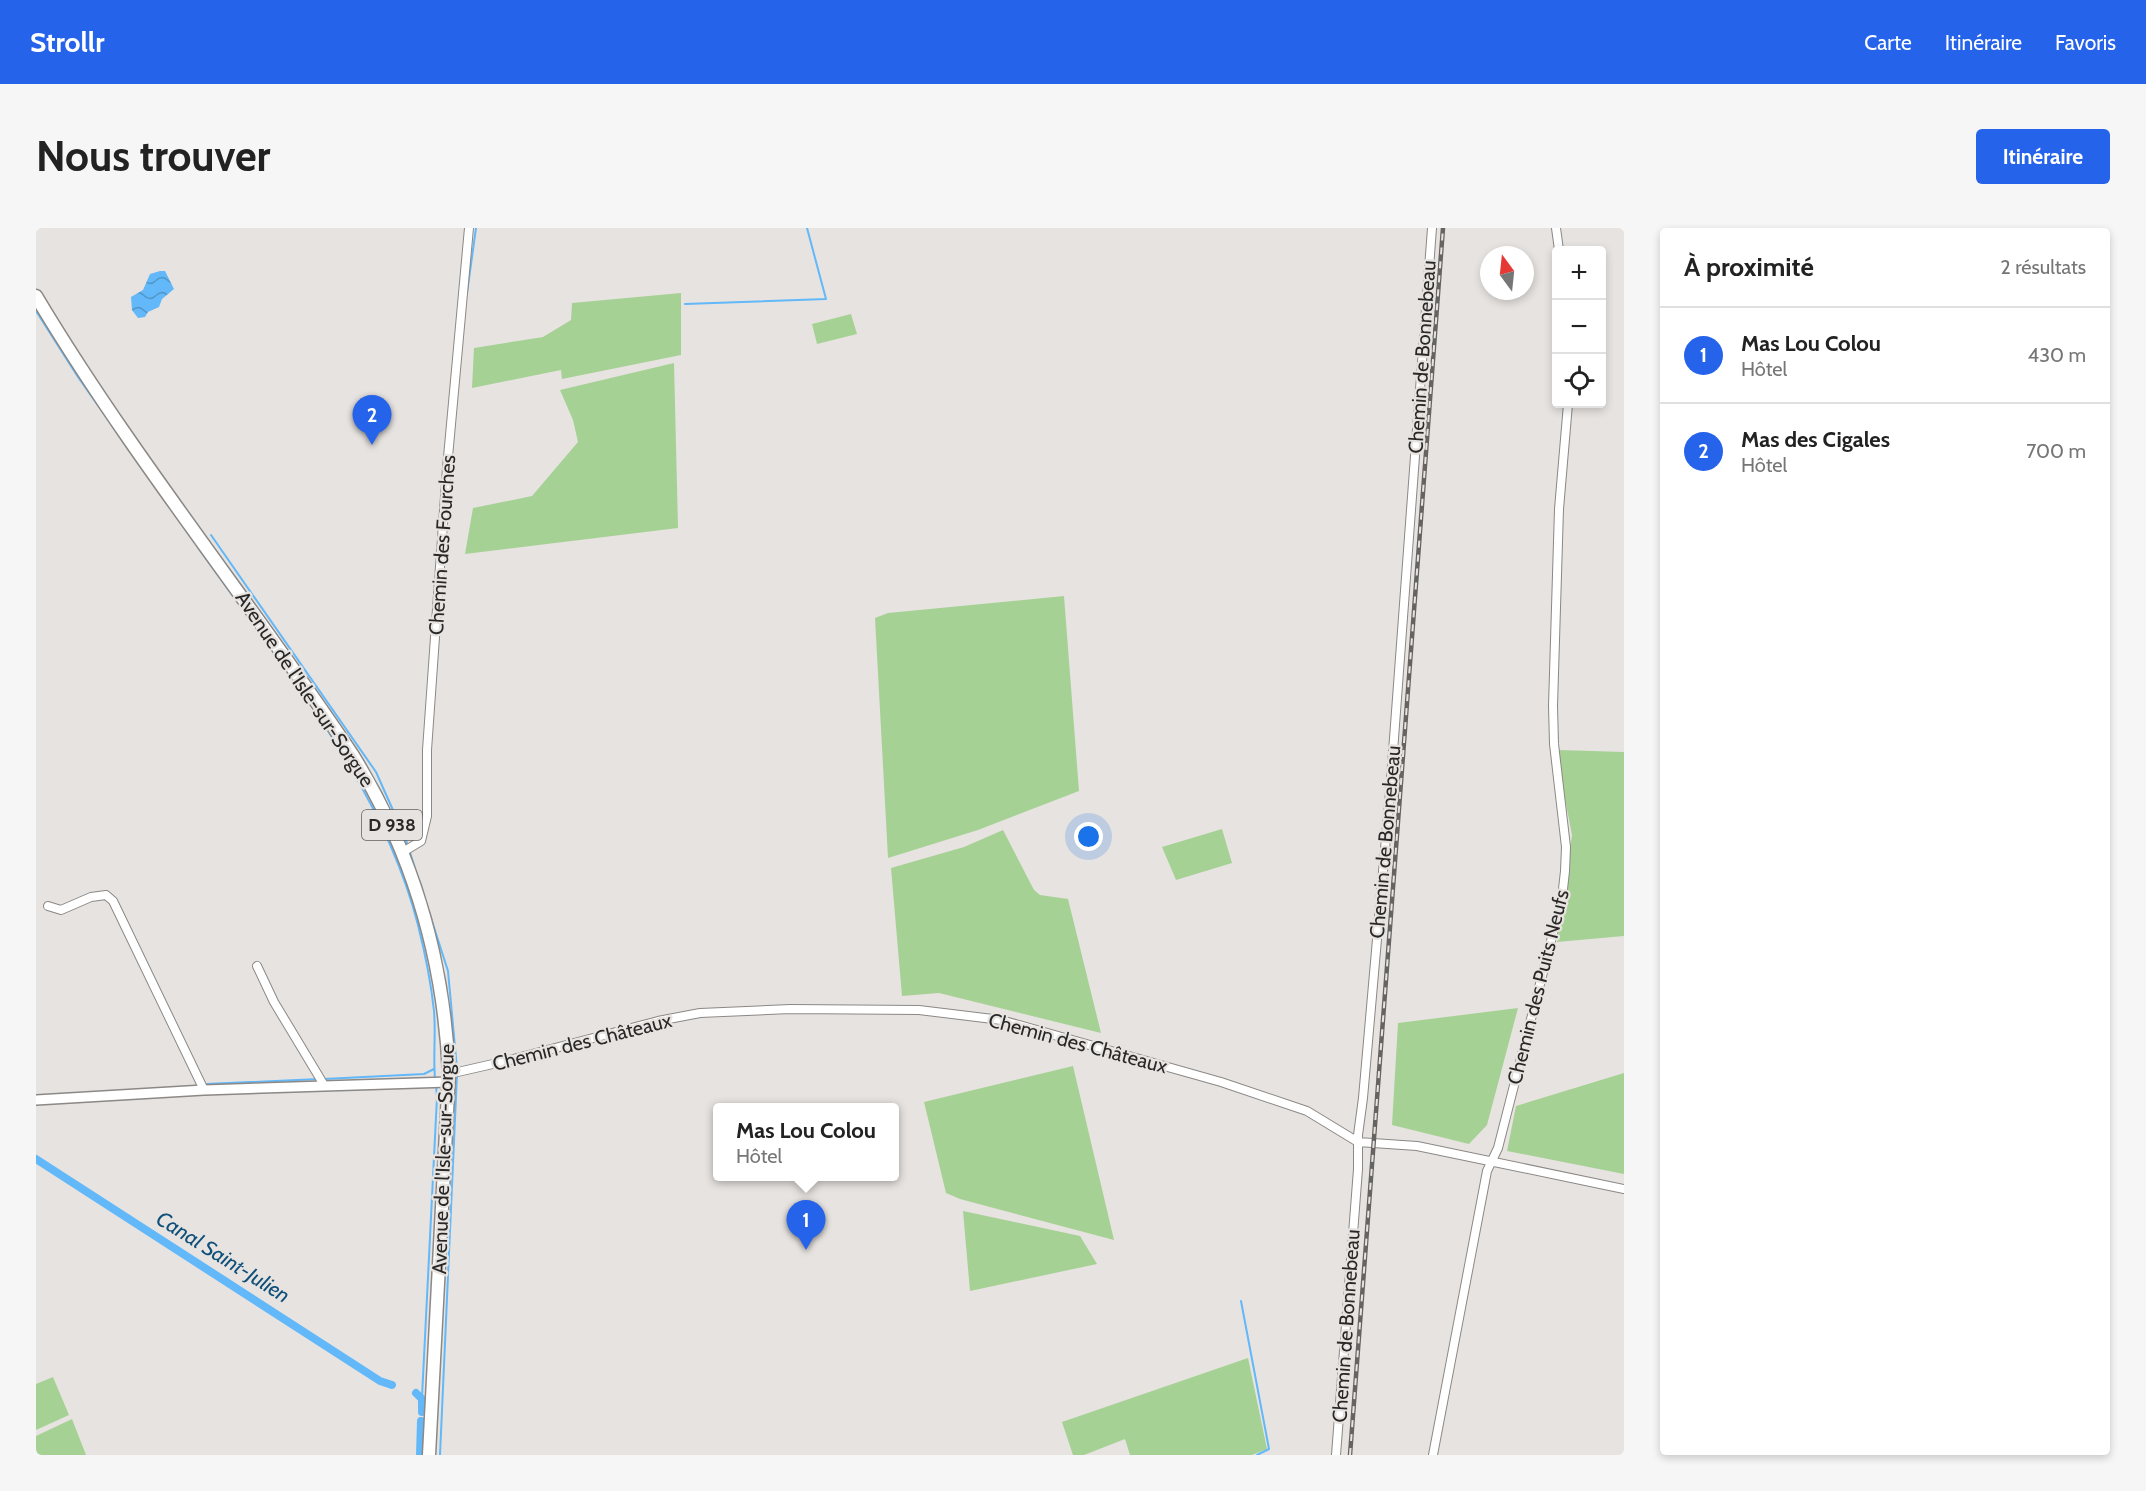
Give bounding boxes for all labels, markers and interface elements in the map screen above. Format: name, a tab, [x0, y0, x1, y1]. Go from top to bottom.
text: Strollr	[30, 25, 104, 59]
text: Carte	[1864, 30, 1912, 55]
text: Itinéraire	[1945, 30, 2022, 55]
text: Favoris	[2055, 30, 2116, 55]
button: Itinéraire	[1976, 129, 2110, 184]
text: Nous trouver	[36, 130, 270, 182]
north arrow	[1480, 246, 1534, 300]
map controls	[1552, 246, 1606, 408]
button: +	[1552, 246, 1606, 300]
text: À proximité	[1684, 251, 1814, 283]
text: 2 résultats	[2000, 255, 2086, 279]
street label: Chemin de Bonnebeau	[1403, 260, 1441, 454]
button: −	[1552, 300, 1606, 354]
text: Mas Lou Colou	[1741, 330, 1881, 357]
text: 1	[1700, 343, 1707, 367]
text: 430 m	[2028, 343, 2086, 367]
button: locate	[1552, 354, 1606, 408]
text: Hôtel	[1741, 357, 1787, 381]
pin: 2	[352, 396, 392, 445]
text: Mas des Cigales	[1741, 426, 1890, 453]
text: 2	[1698, 439, 1709, 463]
text: 700 m	[2026, 439, 2086, 463]
text: Hôtel	[1741, 453, 1787, 477]
street label: Chemin des Fourches	[424, 454, 460, 636]
street label: Avenue de l'Isle-sur-Sorgue	[231, 587, 379, 791]
street label: Chemin de Bonnebeau	[1365, 744, 1405, 940]
road number: D 938	[362, 810, 422, 840]
your location	[1074, 822, 1103, 851]
street label: Chemin des Puits Neufs	[1502, 887, 1574, 1087]
street label: Chemin des Châteaux	[490, 1008, 675, 1076]
street label: Chemin des Châteaux	[986, 1008, 1170, 1079]
street label: Avenue de l'Isle-sur-Sorgue	[427, 1043, 459, 1275]
popup	[713, 1103, 899, 1181]
text: Mas Lou Colou	[736, 1117, 876, 1144]
text: Hôtel	[736, 1144, 782, 1168]
pin: 1	[786, 1200, 826, 1250]
water label: Canal Saint-Julien	[152, 1206, 295, 1308]
street label: Chemin de Bonnebeau	[1327, 1229, 1365, 1423]

